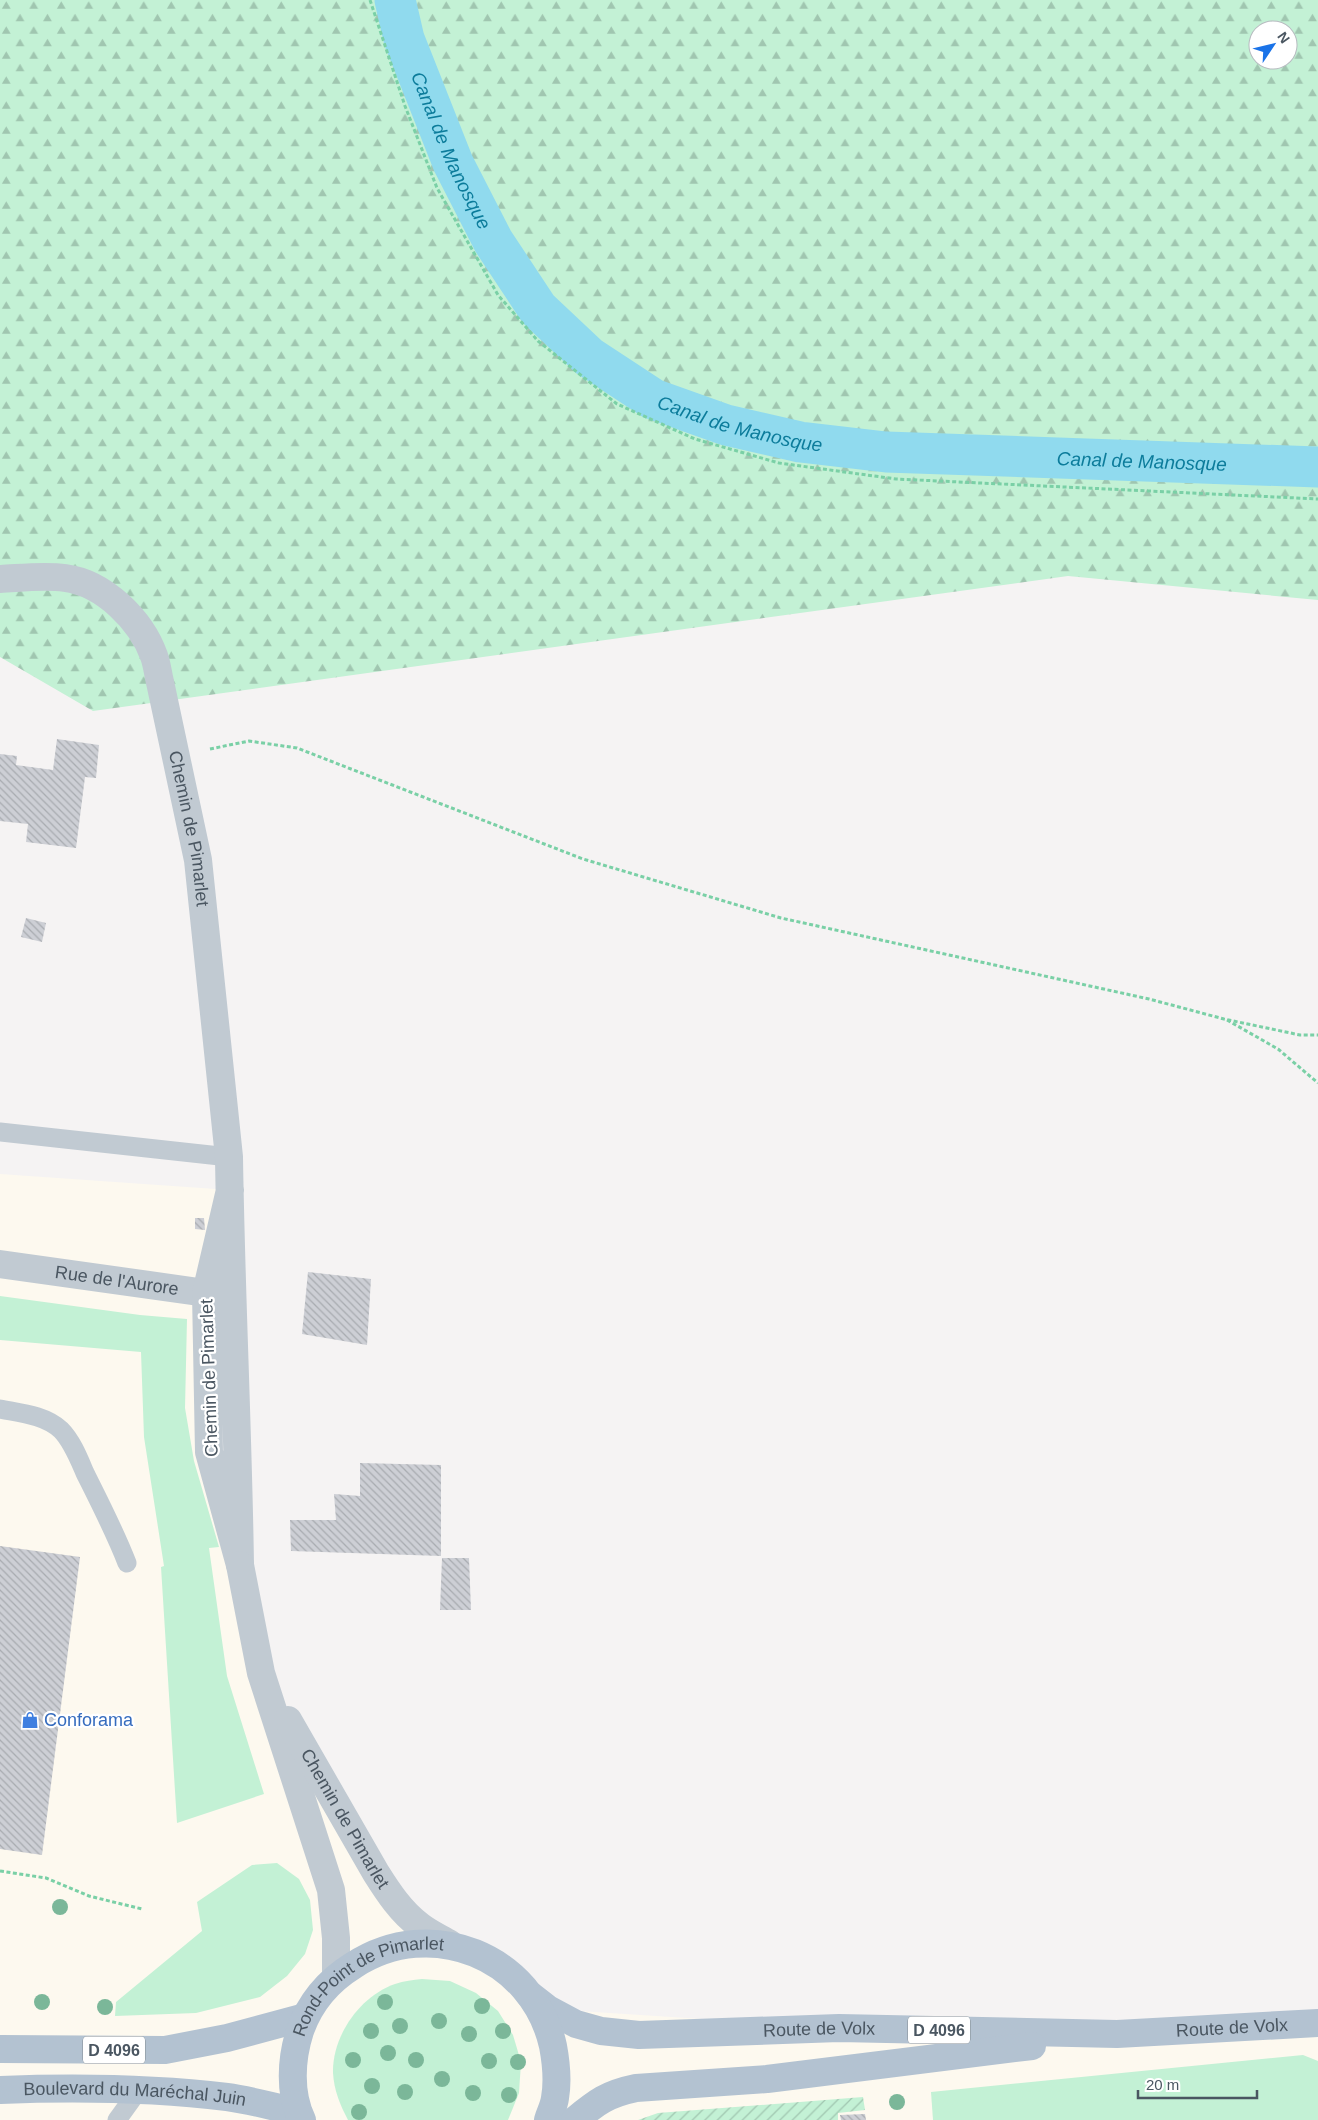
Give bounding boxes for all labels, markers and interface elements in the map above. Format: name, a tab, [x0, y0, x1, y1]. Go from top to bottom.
north arrow	[1248, 20, 1298, 70]
text: N	[1274, 29, 1293, 46]
water label: Canal de Manosque	[407, 69, 495, 233]
water label: Canal de Manosque	[655, 392, 824, 456]
water label: Canal de Manosque	[1056, 448, 1227, 475]
street label: Chemin de Pimarlet	[165, 749, 213, 907]
street label: Rue de l'Aurore	[54, 1262, 180, 1299]
street label: Chemin de Pimarlet	[196, 1299, 222, 1457]
shop icon: Conforama	[20, 1710, 40, 1730]
place label: Conforama	[44, 1710, 134, 1730]
street label: Chemin de Pimarlet	[297, 1745, 393, 1892]
street label: Rond-Point de Pimarlet	[289, 1933, 445, 2039]
street label: Route de Volx	[1175, 2015, 1288, 2041]
road number: D 4096	[908, 2016, 970, 2044]
street label: Route de Volx	[763, 2018, 875, 2041]
road number: D 4096	[83, 2036, 145, 2064]
scale bar	[1138, 2068, 1257, 2100]
text: 20 m	[1146, 2076, 1179, 2093]
street label: Boulevard du Maréchal Juin	[23, 2078, 248, 2110]

